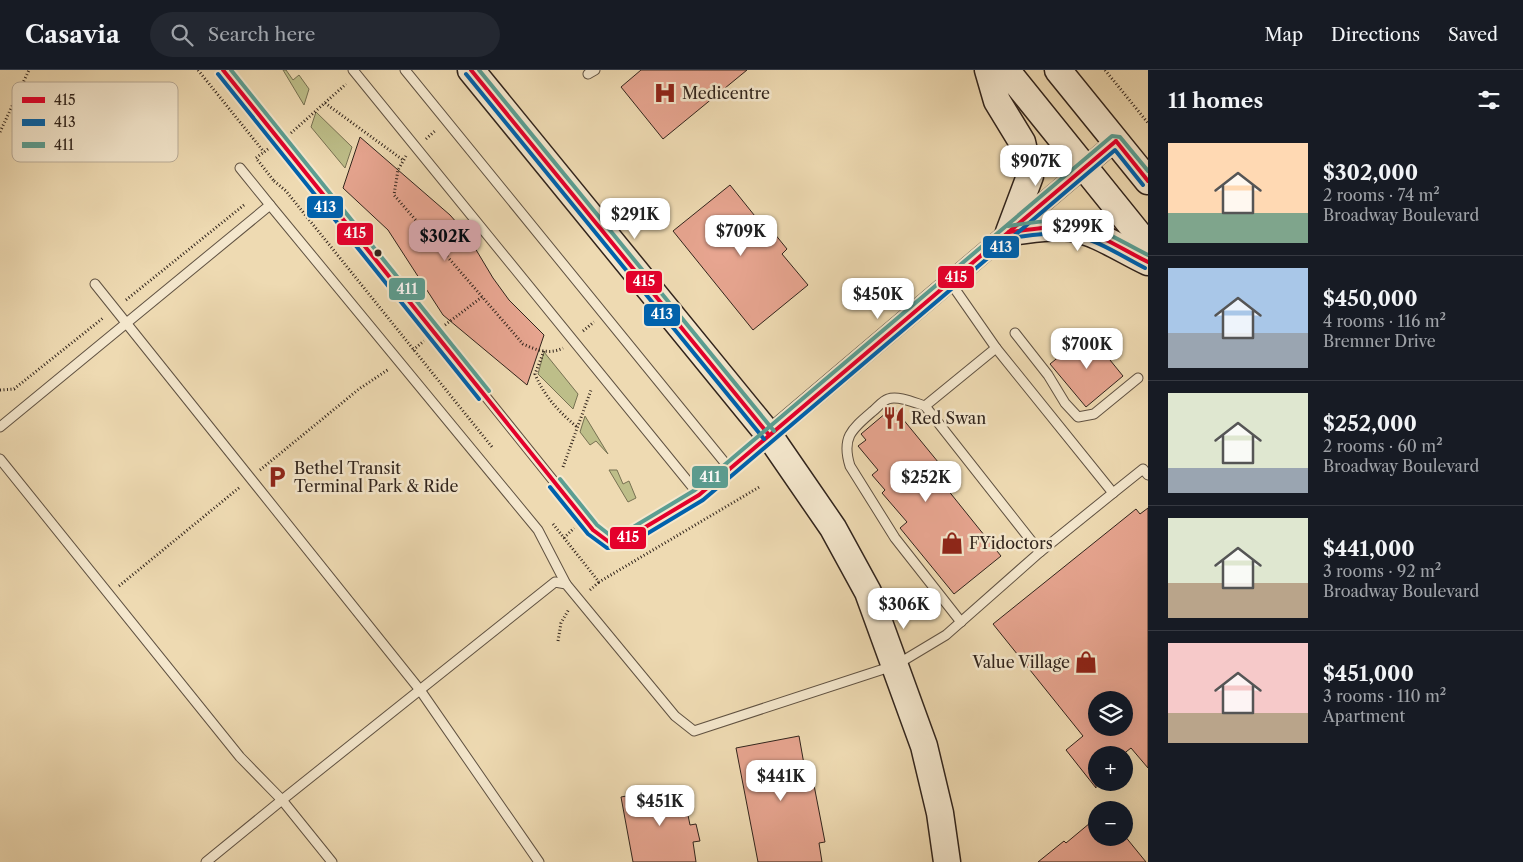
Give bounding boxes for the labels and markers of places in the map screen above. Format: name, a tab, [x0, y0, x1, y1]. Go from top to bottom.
hospital icon: Medicentre	[652, 80, 678, 106]
place label: Medicentre	[682, 83, 770, 103]
pin: $907K	[1001, 144, 1071, 187]
pin: $291K	[600, 198, 670, 240]
pin: $299K	[1043, 210, 1113, 252]
pin: $709K	[706, 214, 776, 257]
pin: $302K	[410, 220, 480, 262]
unlabelled marker	[373, 248, 383, 258]
pin: $450K	[843, 278, 913, 320]
pin: $700K	[1052, 328, 1122, 370]
restaurant icon: Red Swan	[881, 405, 907, 431]
place label: Red Swan	[911, 408, 986, 428]
place label: Bethel Transit Terminal Park & Ride	[294, 458, 459, 496]
pin: $252K	[891, 460, 961, 503]
parking icon: Bethel Transit Terminal Park & Ride	[264, 464, 290, 490]
shop icon: FYidoctors	[939, 530, 965, 556]
place label: FYidoctors	[969, 533, 1053, 553]
pin: $306K	[869, 588, 939, 630]
shop icon: Value Village	[1073, 649, 1099, 675]
place label: Value Village	[972, 652, 1070, 672]
pin: $441K	[746, 760, 816, 802]
pin: $451K	[625, 784, 695, 827]

